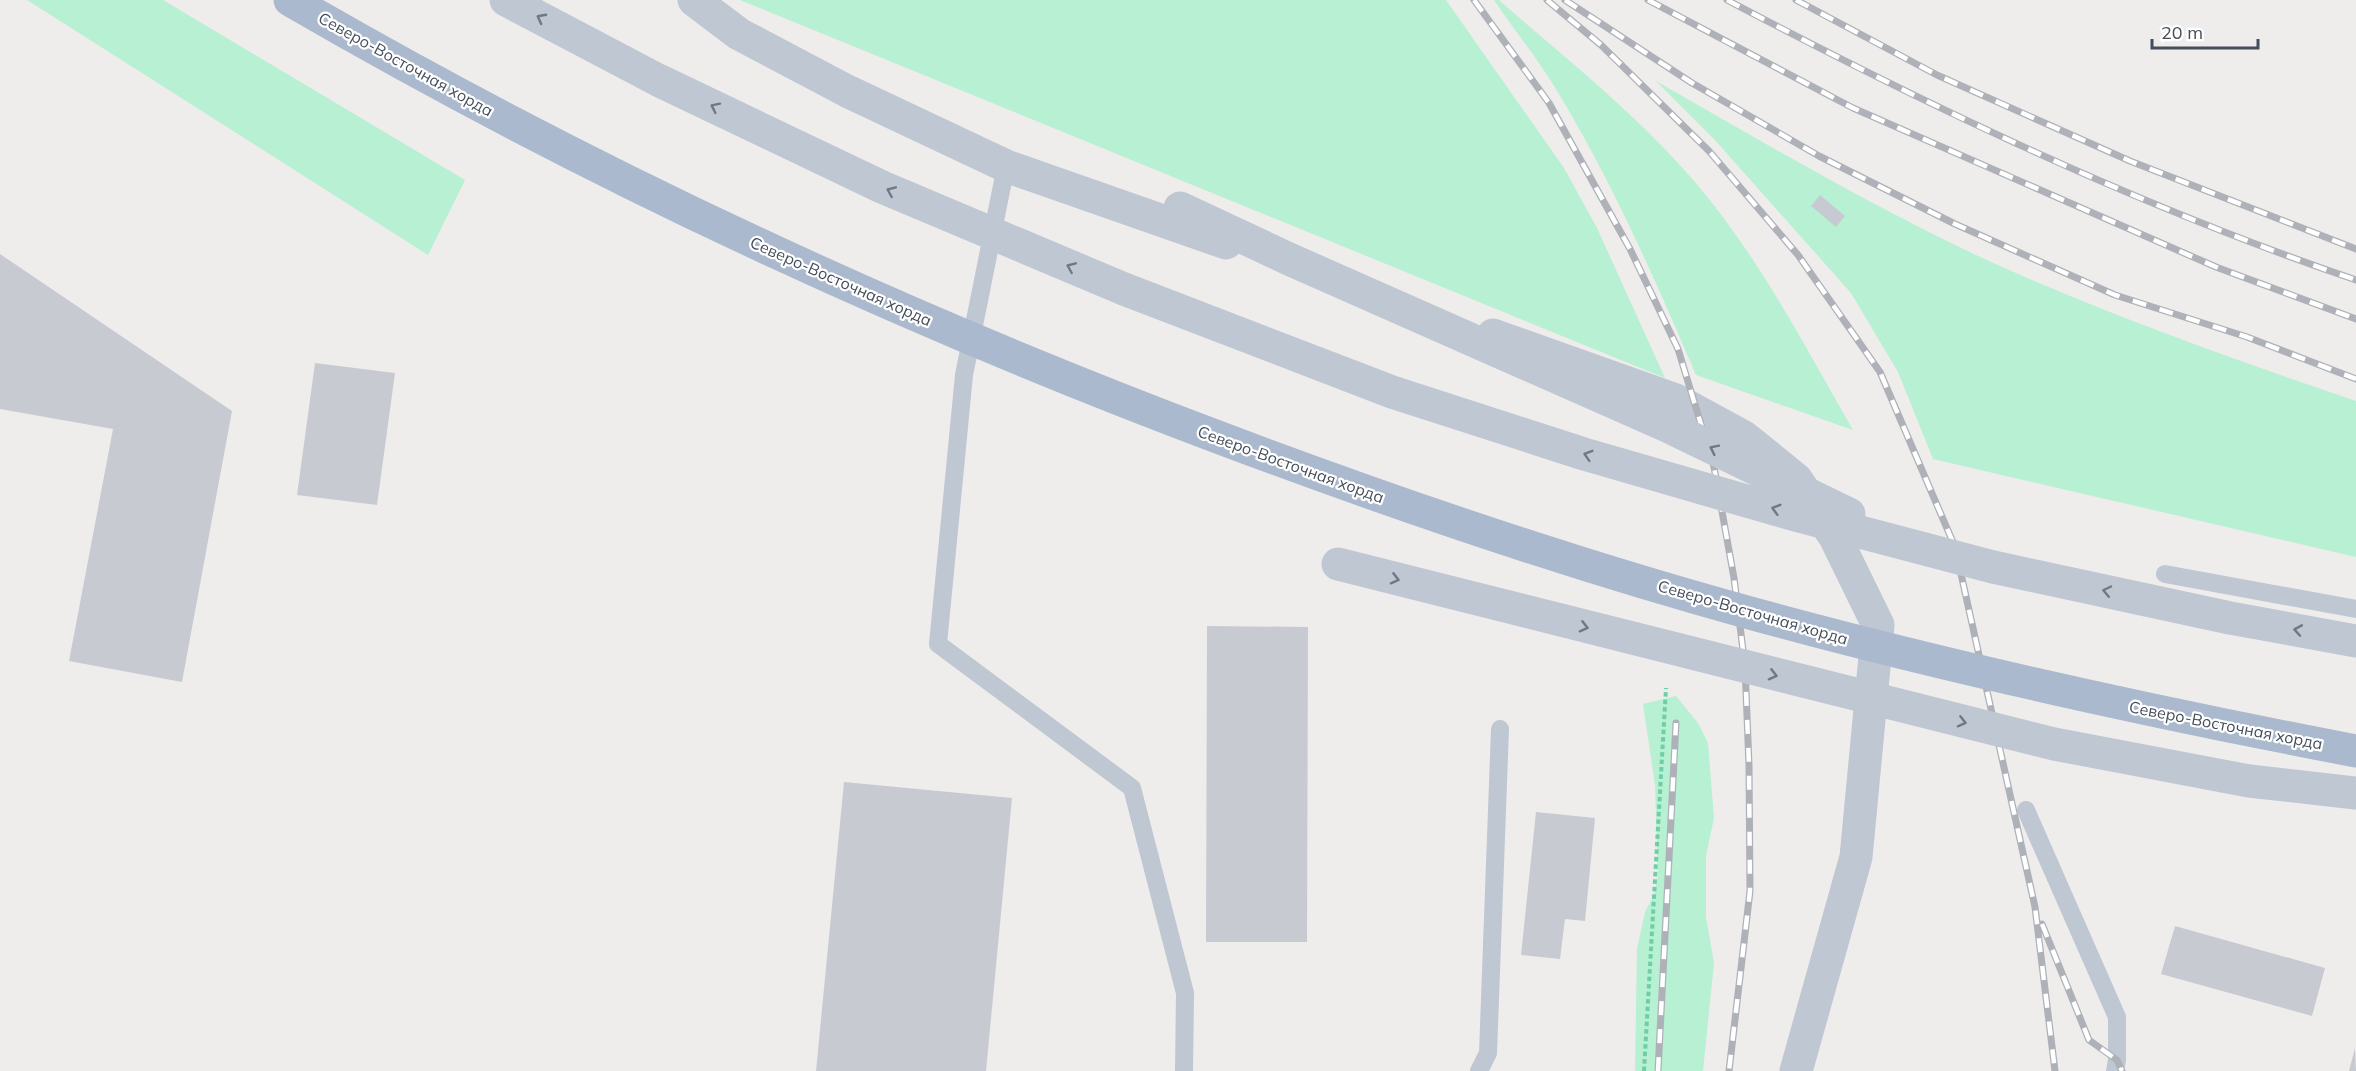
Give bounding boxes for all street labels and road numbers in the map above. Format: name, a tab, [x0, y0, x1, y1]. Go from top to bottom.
street label: Северо-Восточная хорда	[315, 8, 497, 120]
street label: Северо-Восточная хорда	[747, 232, 935, 330]
street label: Северо-Восточная хорда	[1195, 421, 1387, 507]
street label: Северо-Восточная хорда	[1656, 575, 1850, 649]
street label: Северо-Восточная хорда	[2128, 696, 2324, 754]

